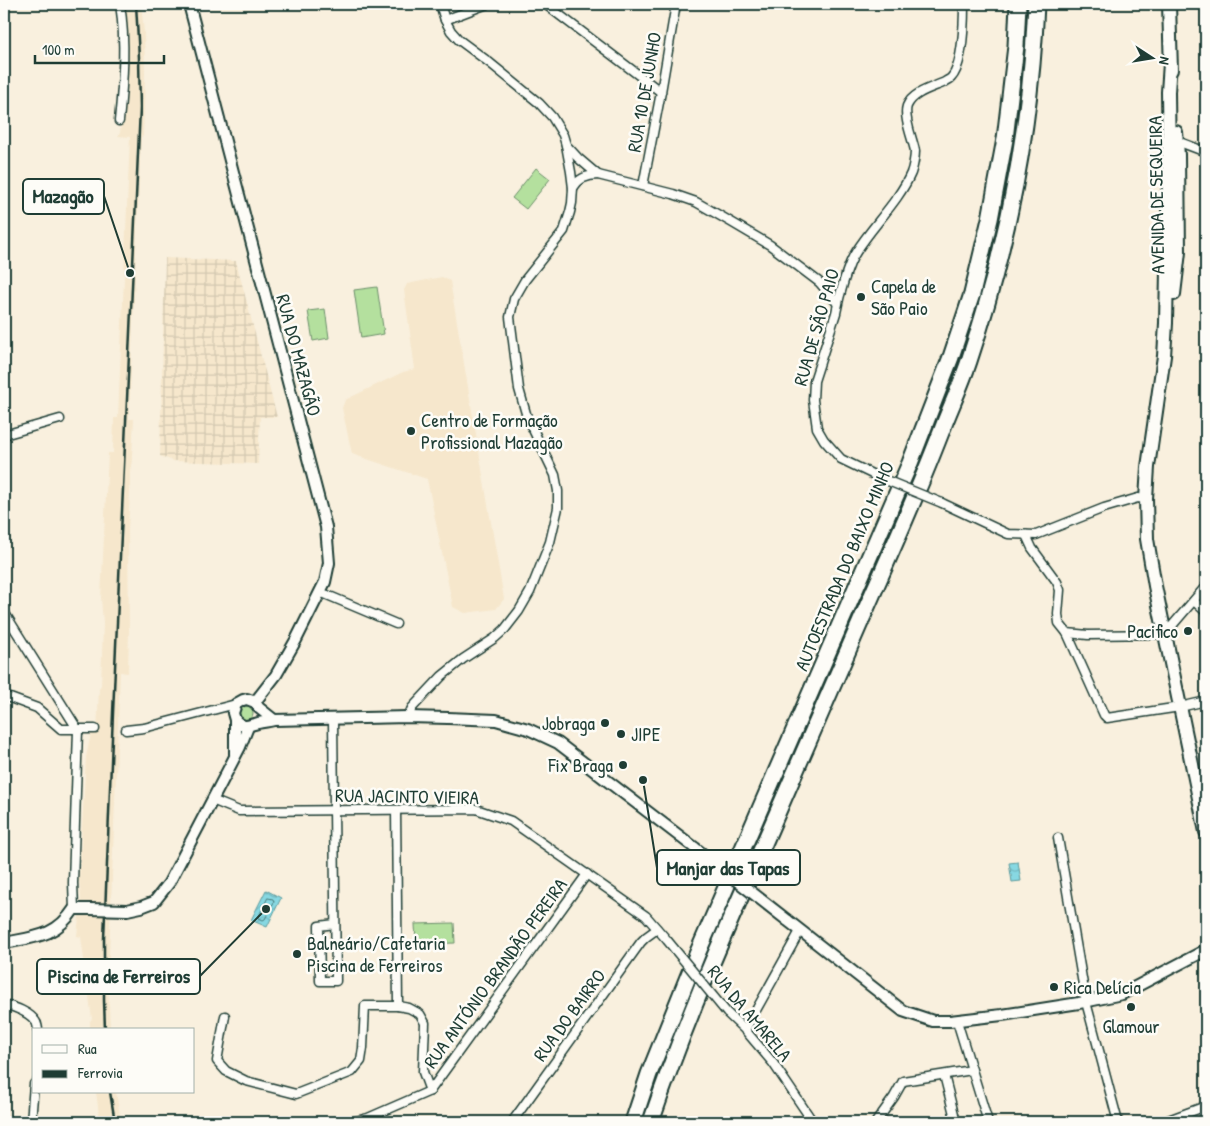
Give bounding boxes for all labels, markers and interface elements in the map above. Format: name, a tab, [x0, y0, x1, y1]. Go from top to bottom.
street label: RUA 10 DE JUNHO	[621, 30, 667, 154]
scale bar	[35, 32, 164, 64]
north arrow	[1128, 32, 1178, 82]
text: 100 m	[42, 39, 75, 60]
text: N	[1155, 55, 1175, 67]
street label: AVENIDA DE SEQUEIRA	[1142, 116, 1170, 274]
callout: Mazagão	[23, 179, 104, 214]
text: Mazagão	[33, 182, 93, 210]
street label: RUA DE SÃO PAIO	[787, 265, 845, 389]
place label: Capela de São Paio	[871, 273, 937, 321]
street label: RUA DO MAZAGÃO	[270, 291, 328, 419]
marker: Capela de São Paio	[855, 291, 867, 303]
place label: Centro de Formação Profissional Mazagão	[421, 407, 563, 455]
marker: Centro de Formação Profissional Mazagão	[405, 425, 417, 437]
street label: AUTOESTRADA DO BAIXO MINHO	[788, 457, 900, 675]
place label: Pacifico	[1127, 618, 1178, 644]
marker: Pacifico	[1182, 625, 1194, 637]
place label: Jobraga	[542, 710, 596, 736]
marker: Jobraga	[599, 717, 611, 729]
place label: JIPE	[631, 721, 661, 747]
marker: JIPE	[615, 728, 627, 740]
place label: Fix Braga	[547, 752, 614, 778]
marker: Fix Braga	[617, 759, 629, 771]
street label: RUA JACINTO VIEIRA	[335, 782, 479, 810]
callout: Manjar das Tapas	[657, 850, 800, 885]
text: Manjar das Tapas	[667, 854, 790, 882]
street label: RUA ANTÓNIO BRANDÃO PEREIRA	[417, 873, 573, 1073]
place label: Balneário/Cafetaria Piscina de Ferreiros	[307, 930, 446, 978]
marker: Balneário/Cafetaria Piscina de Ferreiros	[291, 948, 303, 960]
callout: Piscina de Ferreiros	[37, 959, 200, 994]
street label: RUA DA AMARELA	[702, 959, 798, 1067]
text: Piscina de Ferreiros	[48, 962, 191, 989]
street label: RUA DO BAIRRO	[527, 964, 611, 1066]
place label: Rica Delícia	[1064, 974, 1142, 1000]
marker: Rica Delícia	[1048, 981, 1060, 993]
marker: Glamour	[1125, 1001, 1137, 1013]
place label: Glamour	[1102, 1013, 1160, 1039]
legend	[32, 1028, 195, 1094]
text: Rua	[78, 1038, 97, 1059]
text: Ferrovia	[77, 1062, 123, 1083]

